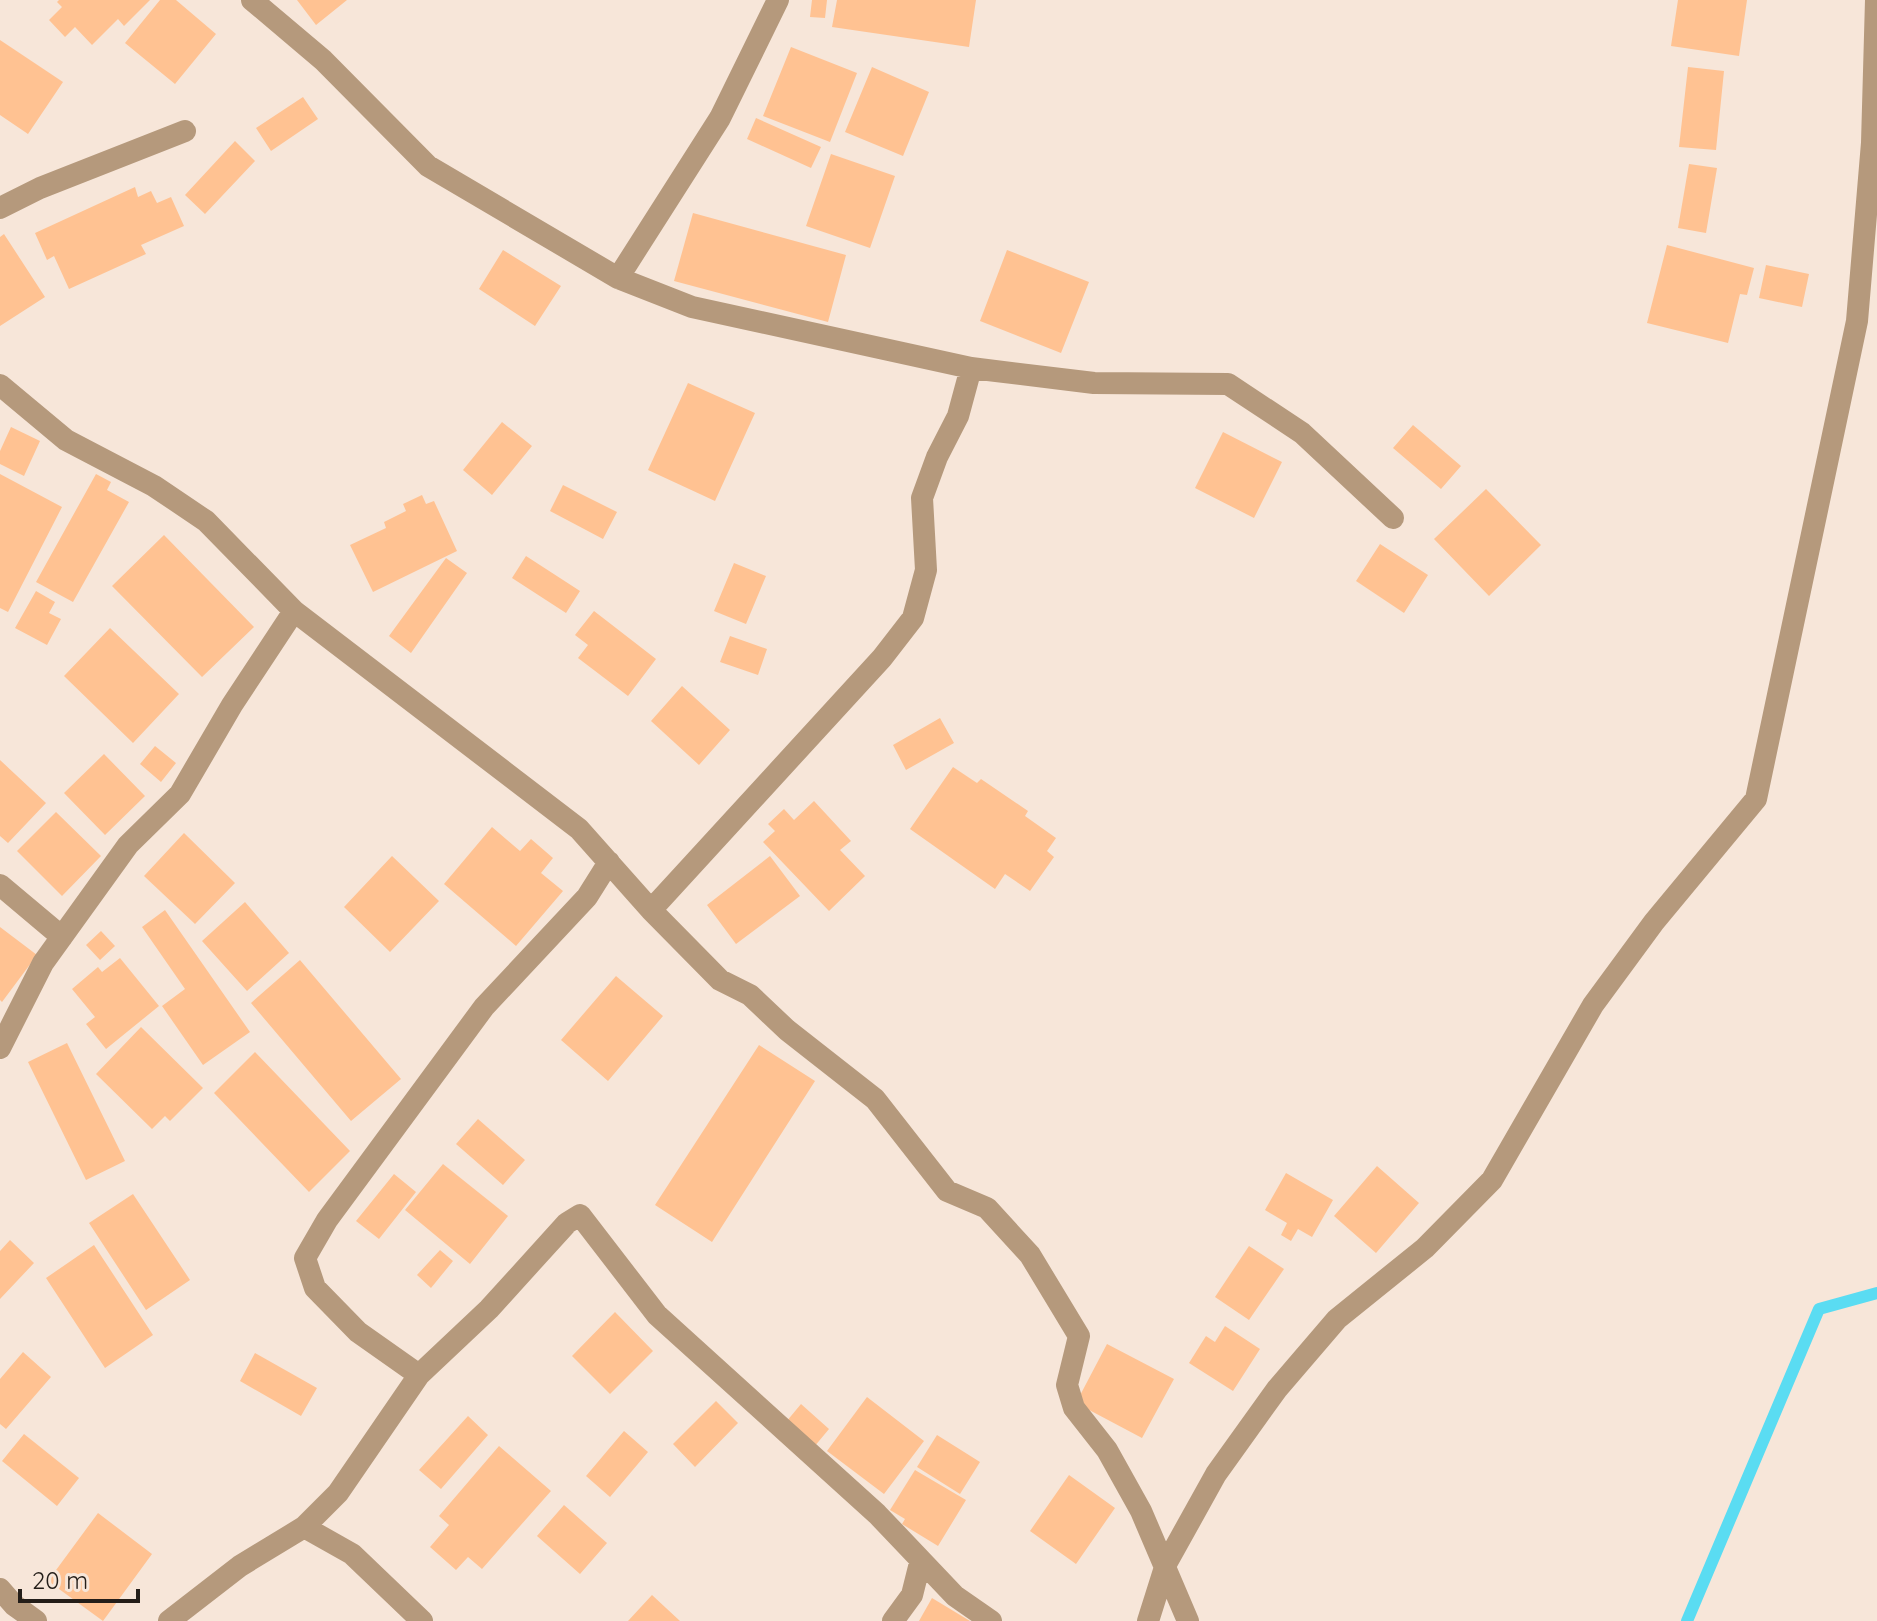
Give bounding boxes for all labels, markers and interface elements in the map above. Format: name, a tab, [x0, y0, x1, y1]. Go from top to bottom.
scale bar	[20, 1553, 138, 1603]
text: 20 m	[32, 1565, 88, 1595]

